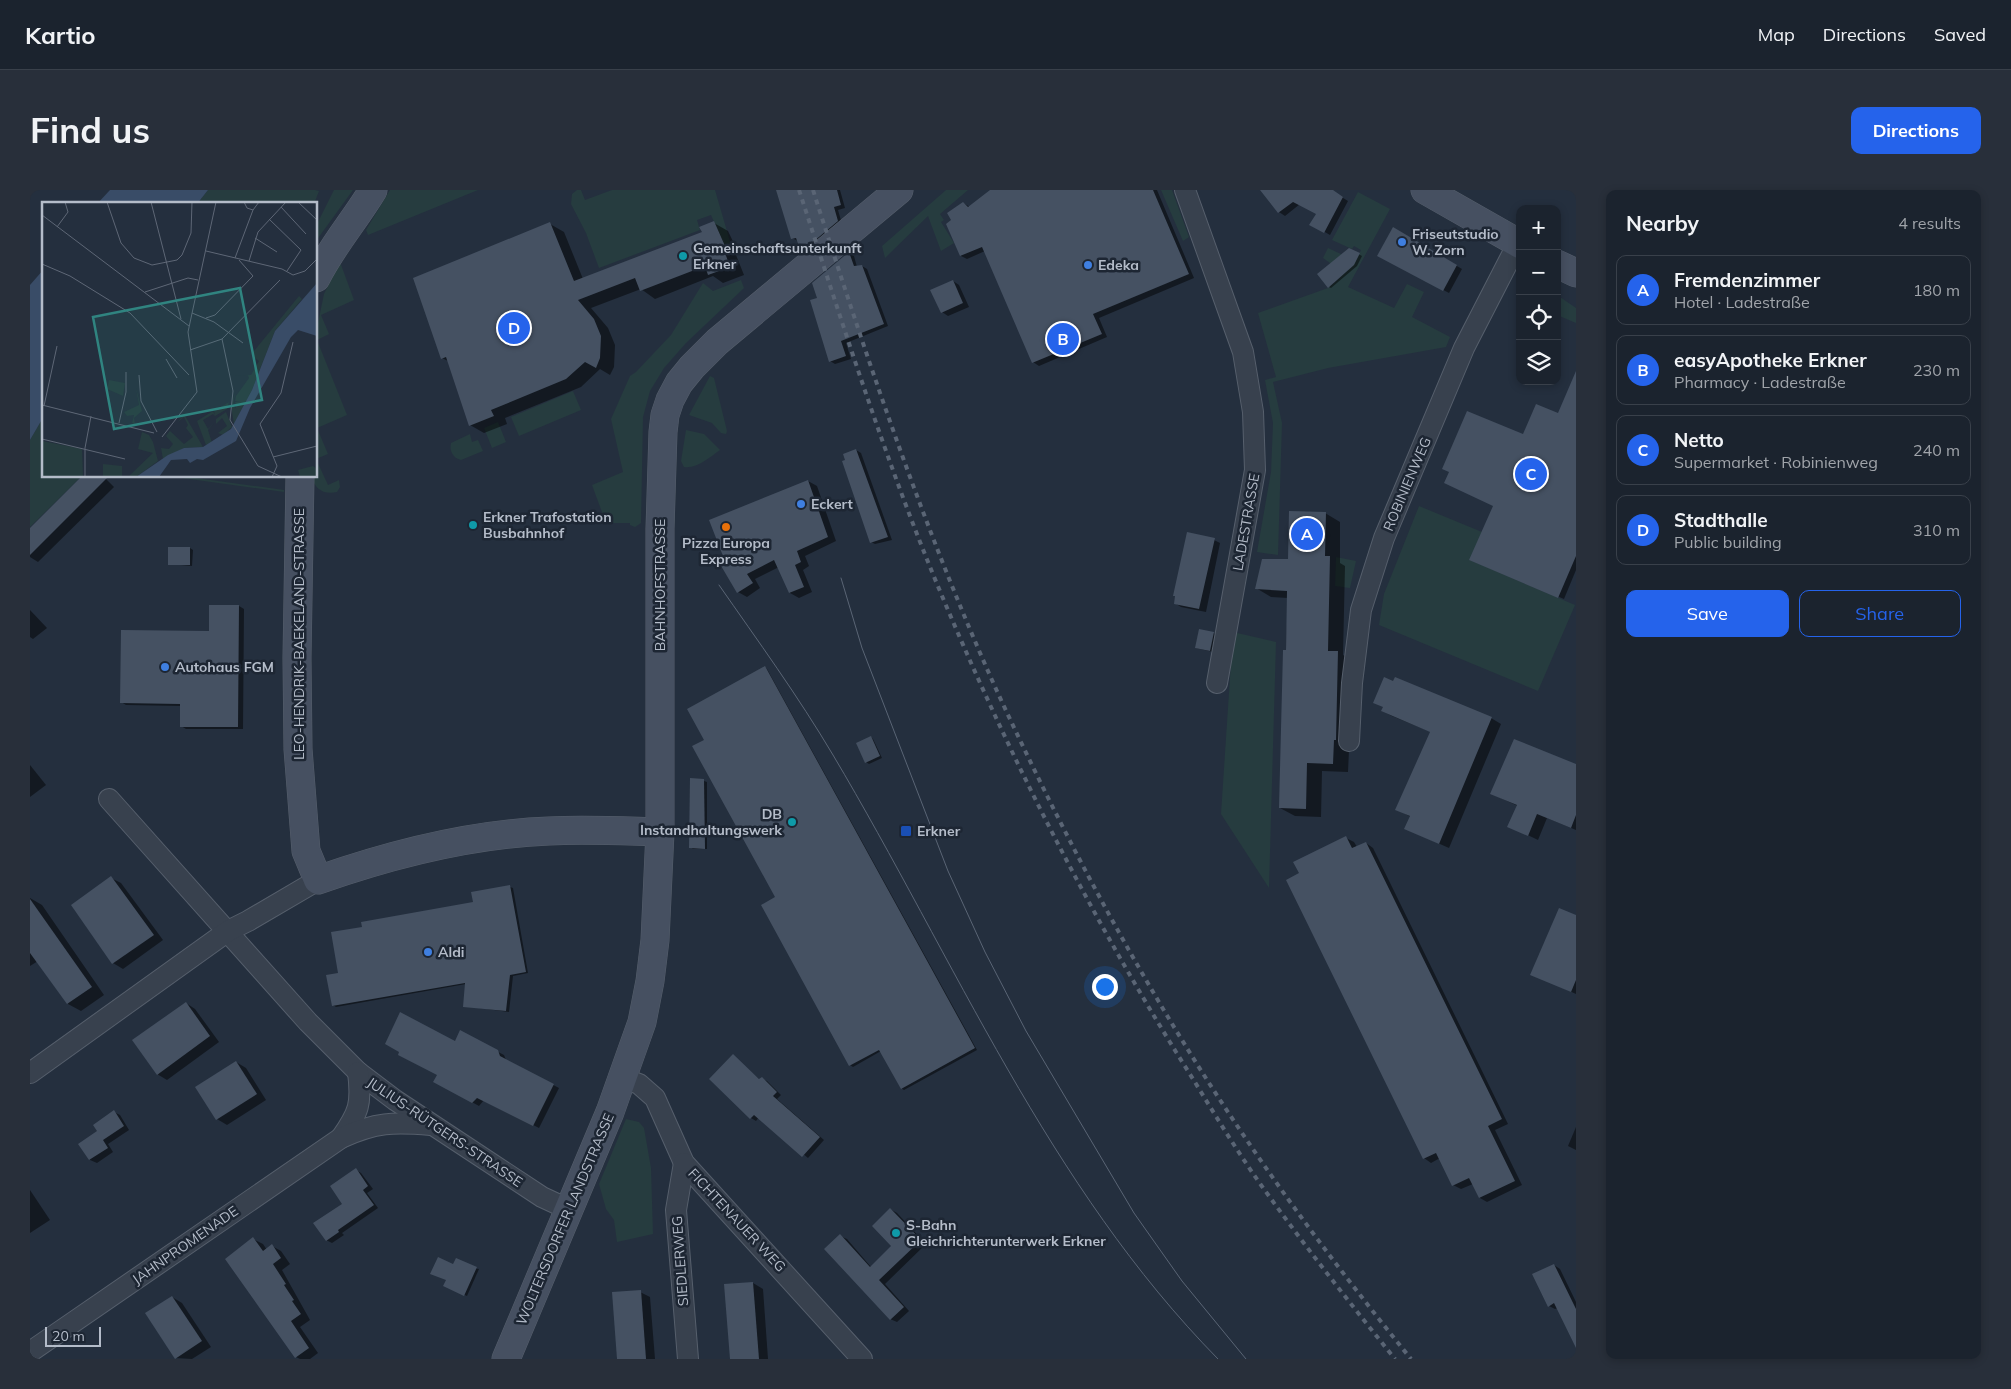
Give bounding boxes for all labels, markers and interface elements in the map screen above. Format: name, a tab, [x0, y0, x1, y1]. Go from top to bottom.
text: Kartio	[25, 20, 96, 50]
text: Map	[1758, 23, 1795, 46]
text: Directions	[1823, 23, 1906, 46]
text: Saved	[1934, 23, 1986, 46]
button: Directions	[1851, 107, 1981, 154]
text: Find us	[30, 108, 150, 152]
inset map	[42, 202, 318, 478]
map controls	[1516, 205, 1561, 385]
button: +	[1516, 205, 1561, 250]
text: Nearby	[1626, 210, 1699, 236]
text: 4 results	[1898, 213, 1961, 233]
place label: Friseutstudio W. Zorn	[1412, 225, 1499, 259]
marker: Friseutstudio W. Zorn	[1396, 236, 1408, 248]
place label: Gemeinschaftsunterkunft Erkner	[693, 239, 862, 273]
marker: Gemeinschaftsunterkunft Erkner	[677, 250, 689, 262]
button: −	[1516, 250, 1561, 295]
place label: Edeka	[1098, 256, 1139, 274]
marker: Edeka	[1082, 259, 1094, 271]
text: Fremdenzimmer	[1674, 268, 1820, 292]
text: A	[1637, 280, 1649, 300]
text: 180 m	[1913, 280, 1960, 300]
text: Hotel · Ladestraße	[1674, 292, 1810, 312]
button: locate	[1516, 295, 1561, 340]
pin: D	[498, 309, 530, 347]
pin: B	[1047, 320, 1079, 358]
button: layers	[1516, 340, 1561, 385]
text: easyApotheke Erkner	[1674, 348, 1867, 372]
text: B	[1637, 360, 1649, 380]
text: 230 m	[1913, 360, 1960, 380]
text: Pharmacy · Ladestraße	[1674, 372, 1846, 392]
text: Netto	[1674, 428, 1724, 452]
street label: ROBINIENWEG	[1379, 434, 1435, 534]
text: C	[1638, 440, 1648, 460]
text: 240 m	[1913, 440, 1960, 460]
text: Supermarket · Robinienweg	[1674, 452, 1878, 472]
pin: C	[1515, 455, 1547, 493]
street label: LADESTRASSE	[1229, 472, 1263, 572]
place label: Eckert	[811, 495, 853, 513]
marker: Eckert	[795, 498, 807, 510]
street label: LEO-HENDRIK-BAEKELAND-STRASSE	[290, 508, 308, 760]
place label: Erkner Trafostation Busbahnhof	[483, 508, 612, 542]
text: Stadthalle	[1674, 508, 1768, 532]
pin: A	[1291, 515, 1323, 553]
marker: Erkner Trafostation Busbahnhof	[467, 519, 479, 531]
street label: BAHNHOFSTRASSE	[651, 519, 669, 651]
text: D	[1637, 520, 1649, 540]
text: 310 m	[1913, 520, 1960, 540]
marker: Pizza Europa Express	[720, 521, 732, 533]
text: Public building	[1674, 532, 1782, 552]
place label: Pizza Europa Express	[682, 534, 770, 568]
button: Save	[1626, 590, 1789, 637]
button: Share	[1799, 590, 1961, 637]
place label: Autohaus FGM	[175, 658, 274, 676]
marker: Autohaus FGM	[159, 661, 171, 673]
place label: DB Instandhaltungswerk	[640, 805, 782, 839]
marker: DB Instandhaltungswerk	[786, 816, 798, 828]
place label: Erkner	[917, 822, 961, 840]
marker: Erkner	[899, 824, 913, 838]
place label: Aldi	[438, 943, 465, 961]
marker: Aldi	[422, 946, 434, 958]
your location	[1092, 974, 1118, 1000]
street label: JULIUS-RÜTGERS-STRASSE	[364, 1073, 526, 1191]
street label: WOLTERSDORFER LANDSTRASSE	[512, 1110, 618, 1328]
street label: FICHTENAUER WEG	[684, 1165, 790, 1275]
street label: JAHNPROMENADE	[129, 1202, 241, 1288]
street label: SIEDLERWEG	[668, 1215, 692, 1307]
place label: S-Bahn Gleichrichterunterwerk Erkner	[906, 1216, 1106, 1250]
marker: S-Bahn Gleichrichterunterwerk Erkner	[890, 1227, 902, 1239]
scale bar	[45, 1324, 101, 1347]
text: 20 m	[52, 1327, 85, 1345]

